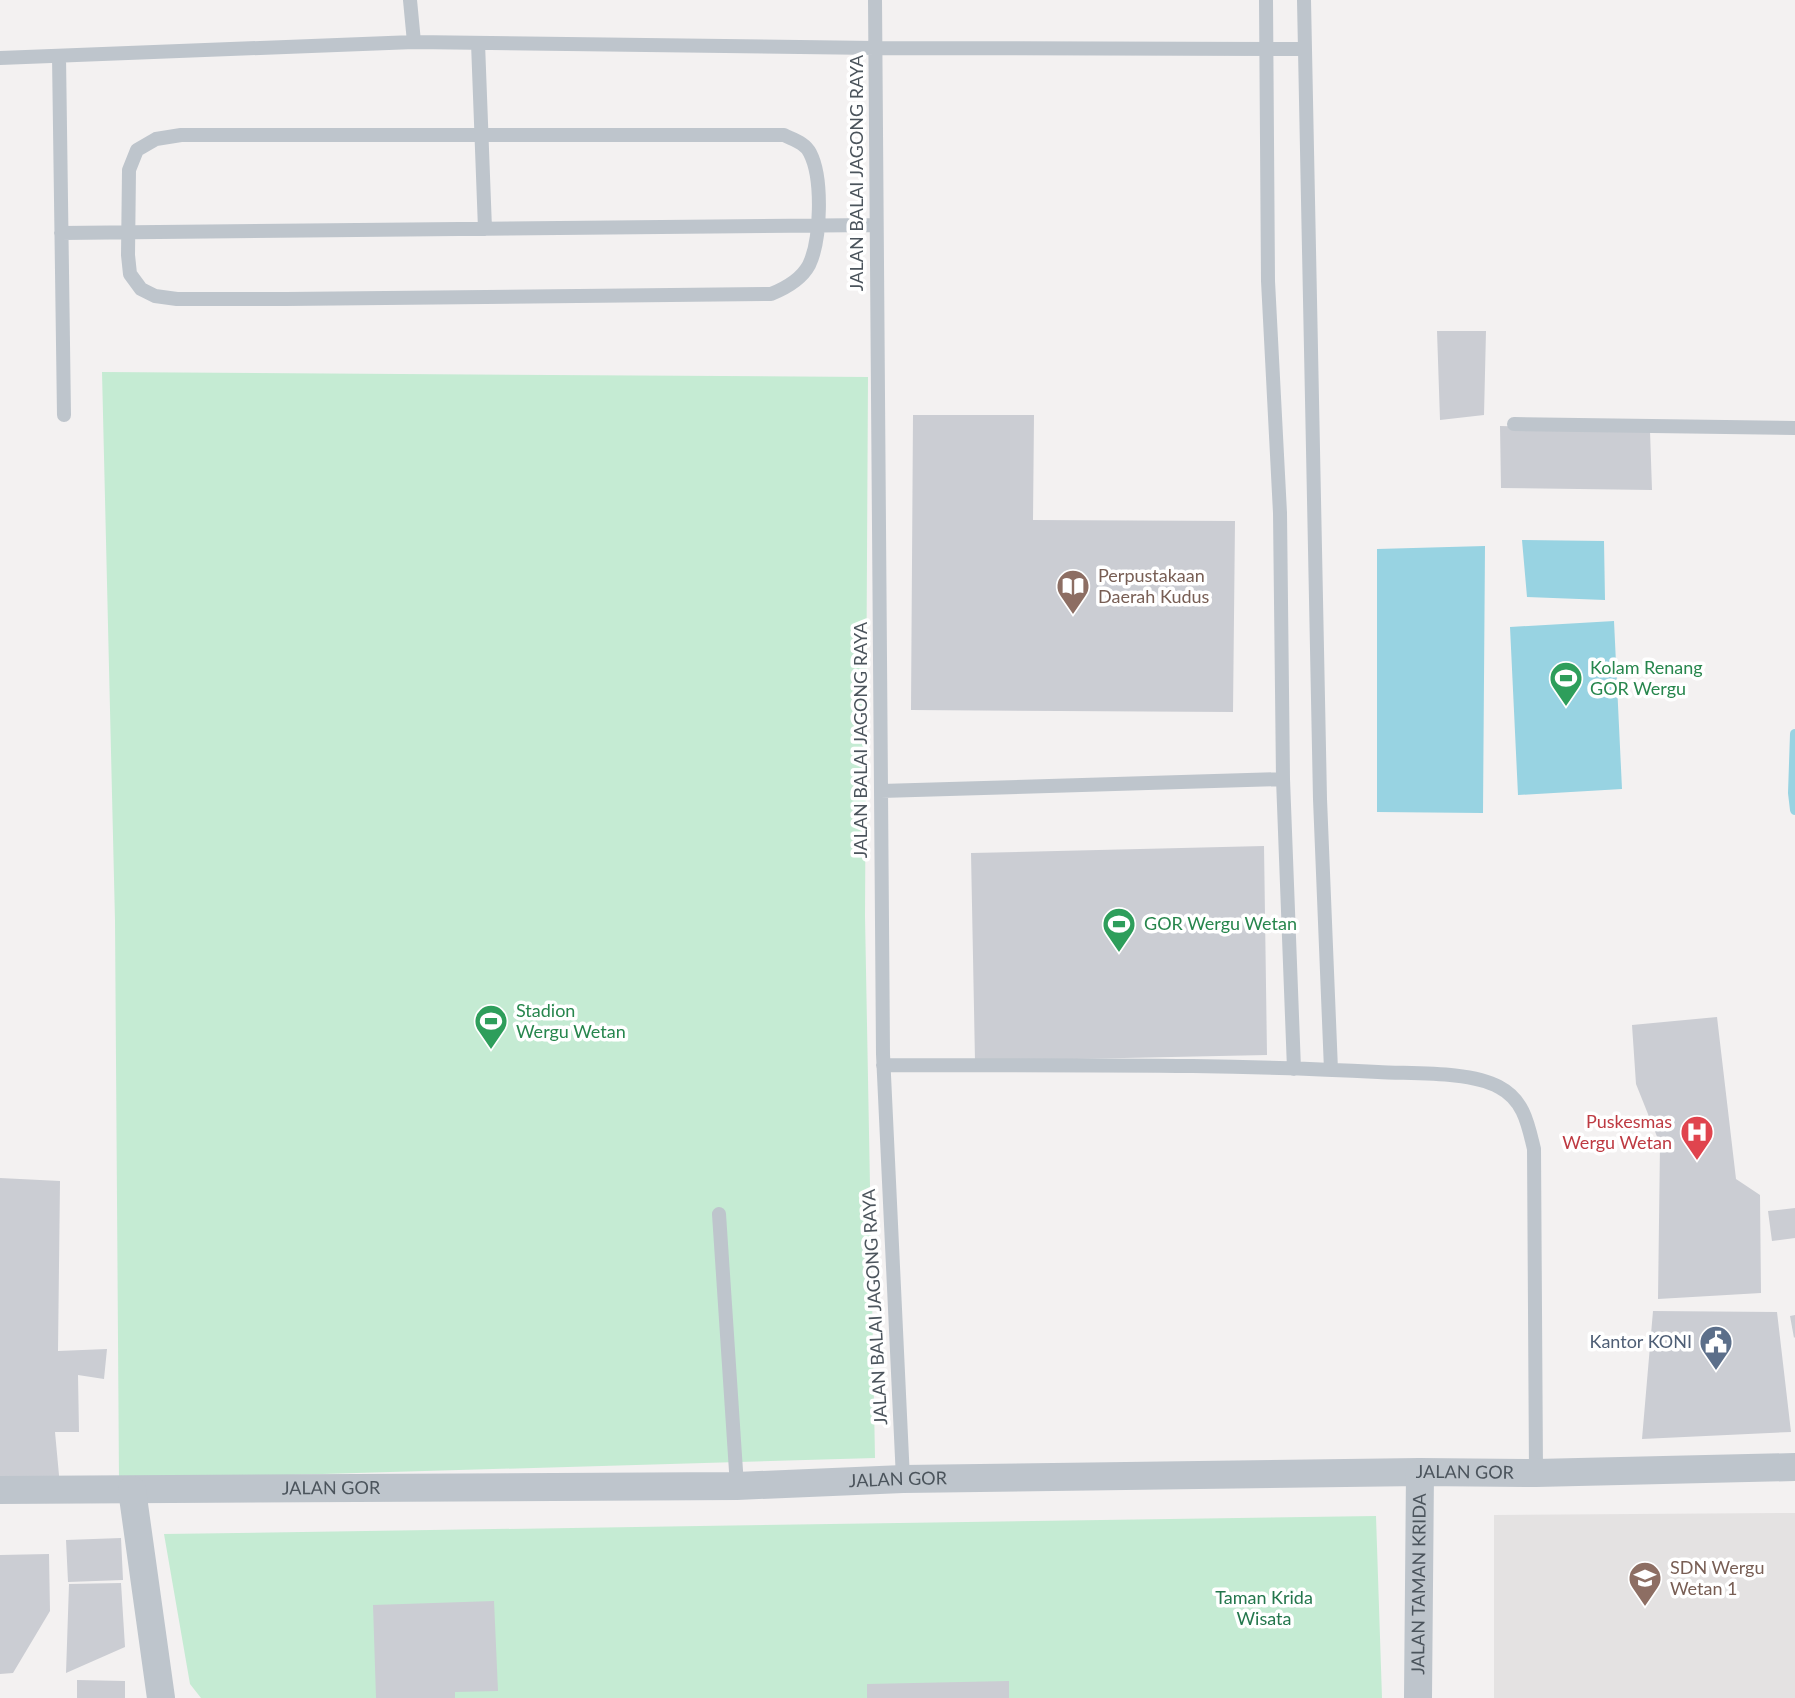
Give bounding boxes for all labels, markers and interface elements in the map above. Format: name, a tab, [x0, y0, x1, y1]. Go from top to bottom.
street label: JALAN BALAI JAGONG RAYA	[845, 54, 867, 291]
place label: Perpustakaan Daerah Kudus	[1098, 564, 1210, 607]
library icon: Perpustakaan Daerah Kudus	[1054, 567, 1092, 616]
street label: JALAN BALAI JAGONG RAYA	[849, 621, 871, 858]
place label: Kolam Renang GOR Wergu	[1590, 656, 1703, 699]
sports icon: Kolam Renang GOR Wergu	[1547, 659, 1585, 708]
sports icon: GOR Wergu Wetan	[1100, 905, 1138, 954]
place label: GOR Wergu Wetan	[1144, 912, 1297, 934]
place label: Stadion Wergu Wetan	[516, 999, 626, 1042]
sports icon: Stadion Wergu Wetan	[472, 1002, 510, 1051]
place label: Puskesmas Wergu Wetan	[1562, 1110, 1672, 1153]
hospital icon: Puskesmas Wergu Wetan	[1678, 1113, 1716, 1162]
street label: JALAN BALAI JAGONG RAYA	[857, 1188, 891, 1426]
public building icon: Kantor KONI	[1697, 1323, 1735, 1372]
place label: Kantor KONI	[1590, 1330, 1692, 1352]
street label: JALAN GOR	[1415, 1460, 1515, 1483]
street label: JALAN GOR	[848, 1466, 948, 1491]
street label: JALAN GOR	[282, 1476, 381, 1498]
street label: JALAN TAMAN KRIDA	[1406, 1492, 1430, 1675]
place label: SDN Wergu Wetan 1	[1670, 1556, 1764, 1599]
school or university icon: SDN Wergu Wetan 1	[1626, 1559, 1664, 1608]
park label: Taman Krida Wisata	[1215, 1586, 1313, 1629]

